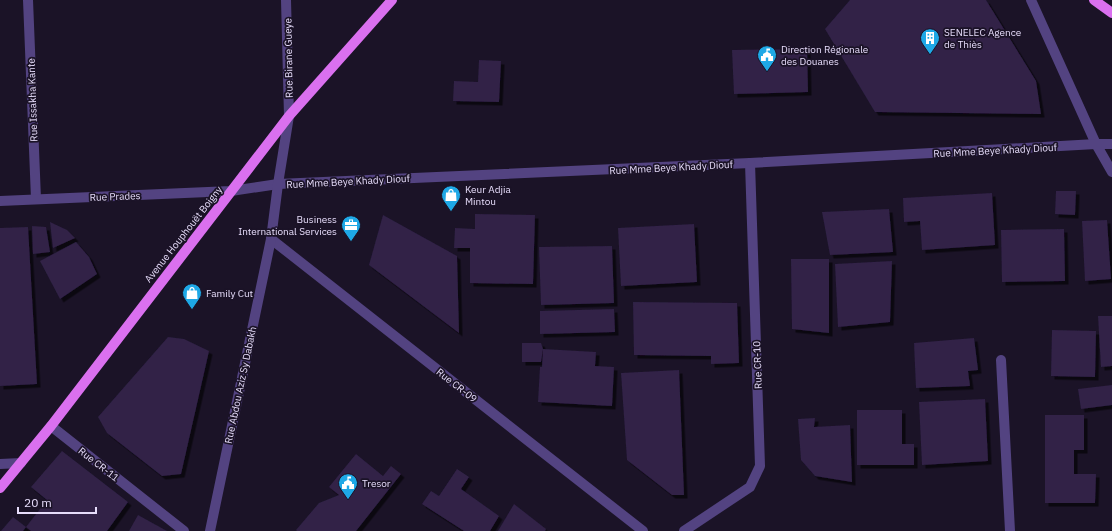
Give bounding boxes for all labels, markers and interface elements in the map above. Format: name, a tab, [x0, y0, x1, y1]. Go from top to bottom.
street label: Rue Birane Gueye	[281, 17, 296, 98]
place label: SENELEC Agence de Thiès	[944, 26, 1022, 51]
building icon: SENELEC Agence de Thiès	[919, 27, 941, 55]
place label: Direction Régionale des Douanes	[781, 43, 869, 68]
public building icon: Direction Régionale des Douanes	[756, 44, 778, 72]
street label: Rue Issakha Kante	[25, 57, 40, 142]
street label: Rue Mme Beye Khady Diouf	[933, 141, 1058, 160]
street label: Rue Mme Beye Khady Diouf	[609, 158, 734, 177]
street label: Rue Mme Beye Khady Diouf	[286, 172, 411, 191]
place label: Keur Adjia Mintou	[465, 183, 511, 208]
street label: Avenue Houphouët Boigny	[142, 184, 225, 285]
shop icon: Keur Adjia Mintou	[440, 184, 462, 212]
street label: Rue Prades	[89, 189, 141, 204]
place label: Business International Services	[238, 213, 337, 238]
office icon: Business International Services	[340, 214, 362, 242]
shop icon: Family Cut	[181, 282, 203, 310]
place label: Family Cut	[206, 287, 254, 300]
street label: Rue Abdou Aziz Sy Dabakh	[222, 325, 259, 445]
street label: Rue CR-10	[750, 341, 765, 389]
street label: Rue CR-09	[434, 365, 480, 405]
street label: Rue CR-11	[76, 444, 122, 484]
public building icon: Tresor	[337, 472, 359, 500]
place label: Tresor	[362, 477, 391, 490]
scale bar	[18, 489, 96, 515]
text: 20 m	[24, 495, 52, 510]

